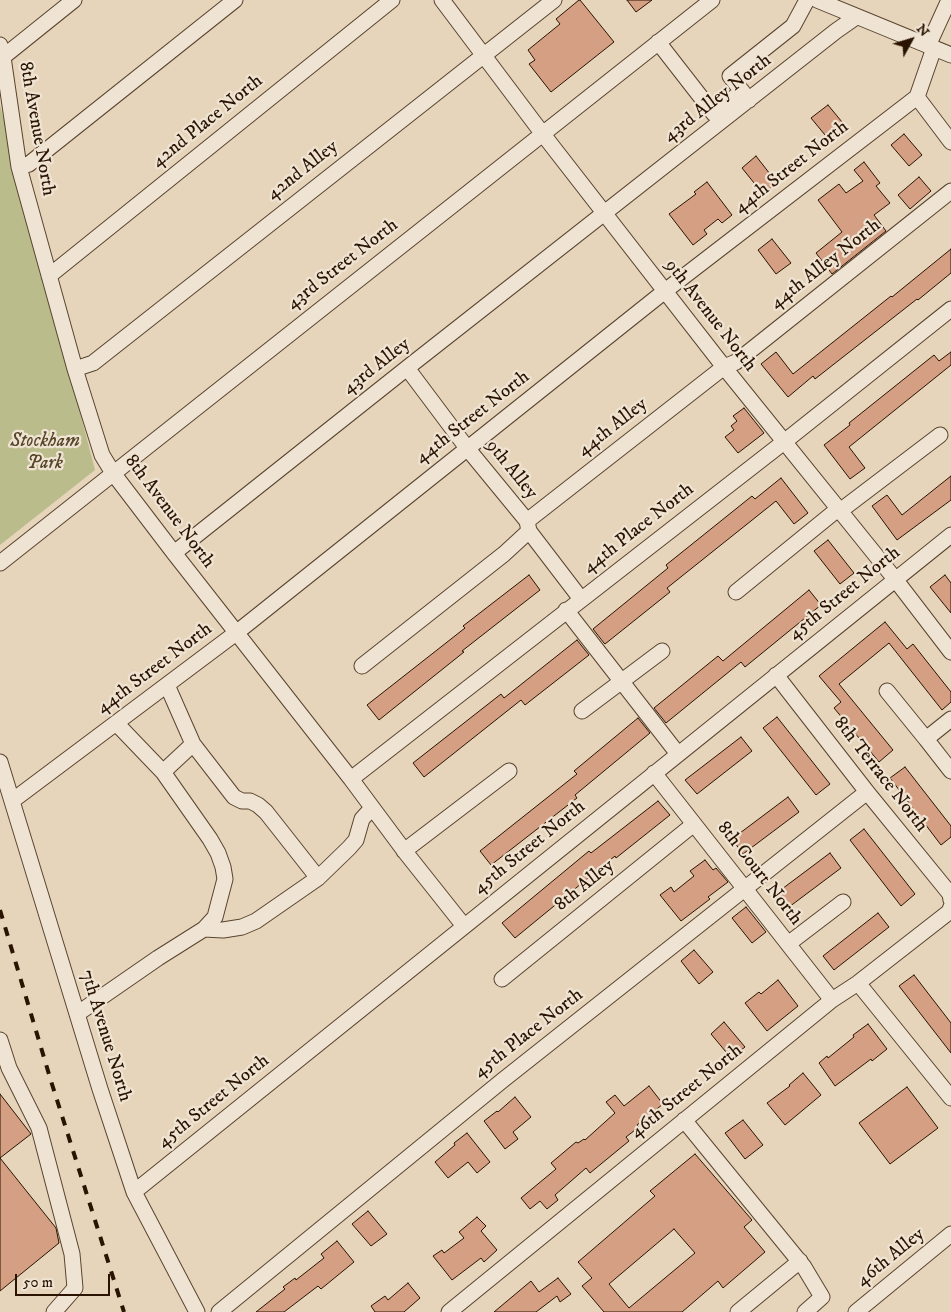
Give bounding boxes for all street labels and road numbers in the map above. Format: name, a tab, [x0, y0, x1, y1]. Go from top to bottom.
street label: 43rd Alley North	[660, 50, 776, 148]
street label: 8th Avenue North	[13, 60, 59, 198]
street label: 42nd Place North	[148, 70, 268, 174]
street label: 44th Street North	[730, 116, 854, 220]
street label: 42nd Alley	[263, 136, 343, 206]
street label: 43rd Street North	[283, 214, 403, 316]
street label: 44th Alley North	[766, 215, 886, 315]
street label: 9th Avenue North	[659, 255, 761, 377]
street label: 43rd Alley	[339, 334, 415, 400]
street label: 44th Street North	[411, 366, 535, 470]
street label: 44th Alley	[574, 394, 652, 462]
street label: 9th Alley	[480, 436, 542, 504]
street label: 8th Avenue North	[119, 451, 219, 573]
street label: 44th Place North	[579, 479, 699, 579]
street label: 45th Street North	[785, 542, 905, 646]
street label: 44th Street North	[93, 618, 217, 720]
street label: 8th Terrace North	[828, 713, 932, 837]
street label: 45th Street North	[470, 796, 590, 900]
street label: 8th Court North	[711, 818, 807, 930]
street label: 8th Alley	[551, 855, 619, 917]
street label: 7th Avenue North	[74, 967, 136, 1105]
street label: 45th Place North	[470, 984, 588, 1084]
street label: 46th Street North	[626, 1040, 748, 1144]
street label: 45th Street North	[154, 1050, 274, 1154]
street label: 46th Alley	[852, 1224, 930, 1292]

